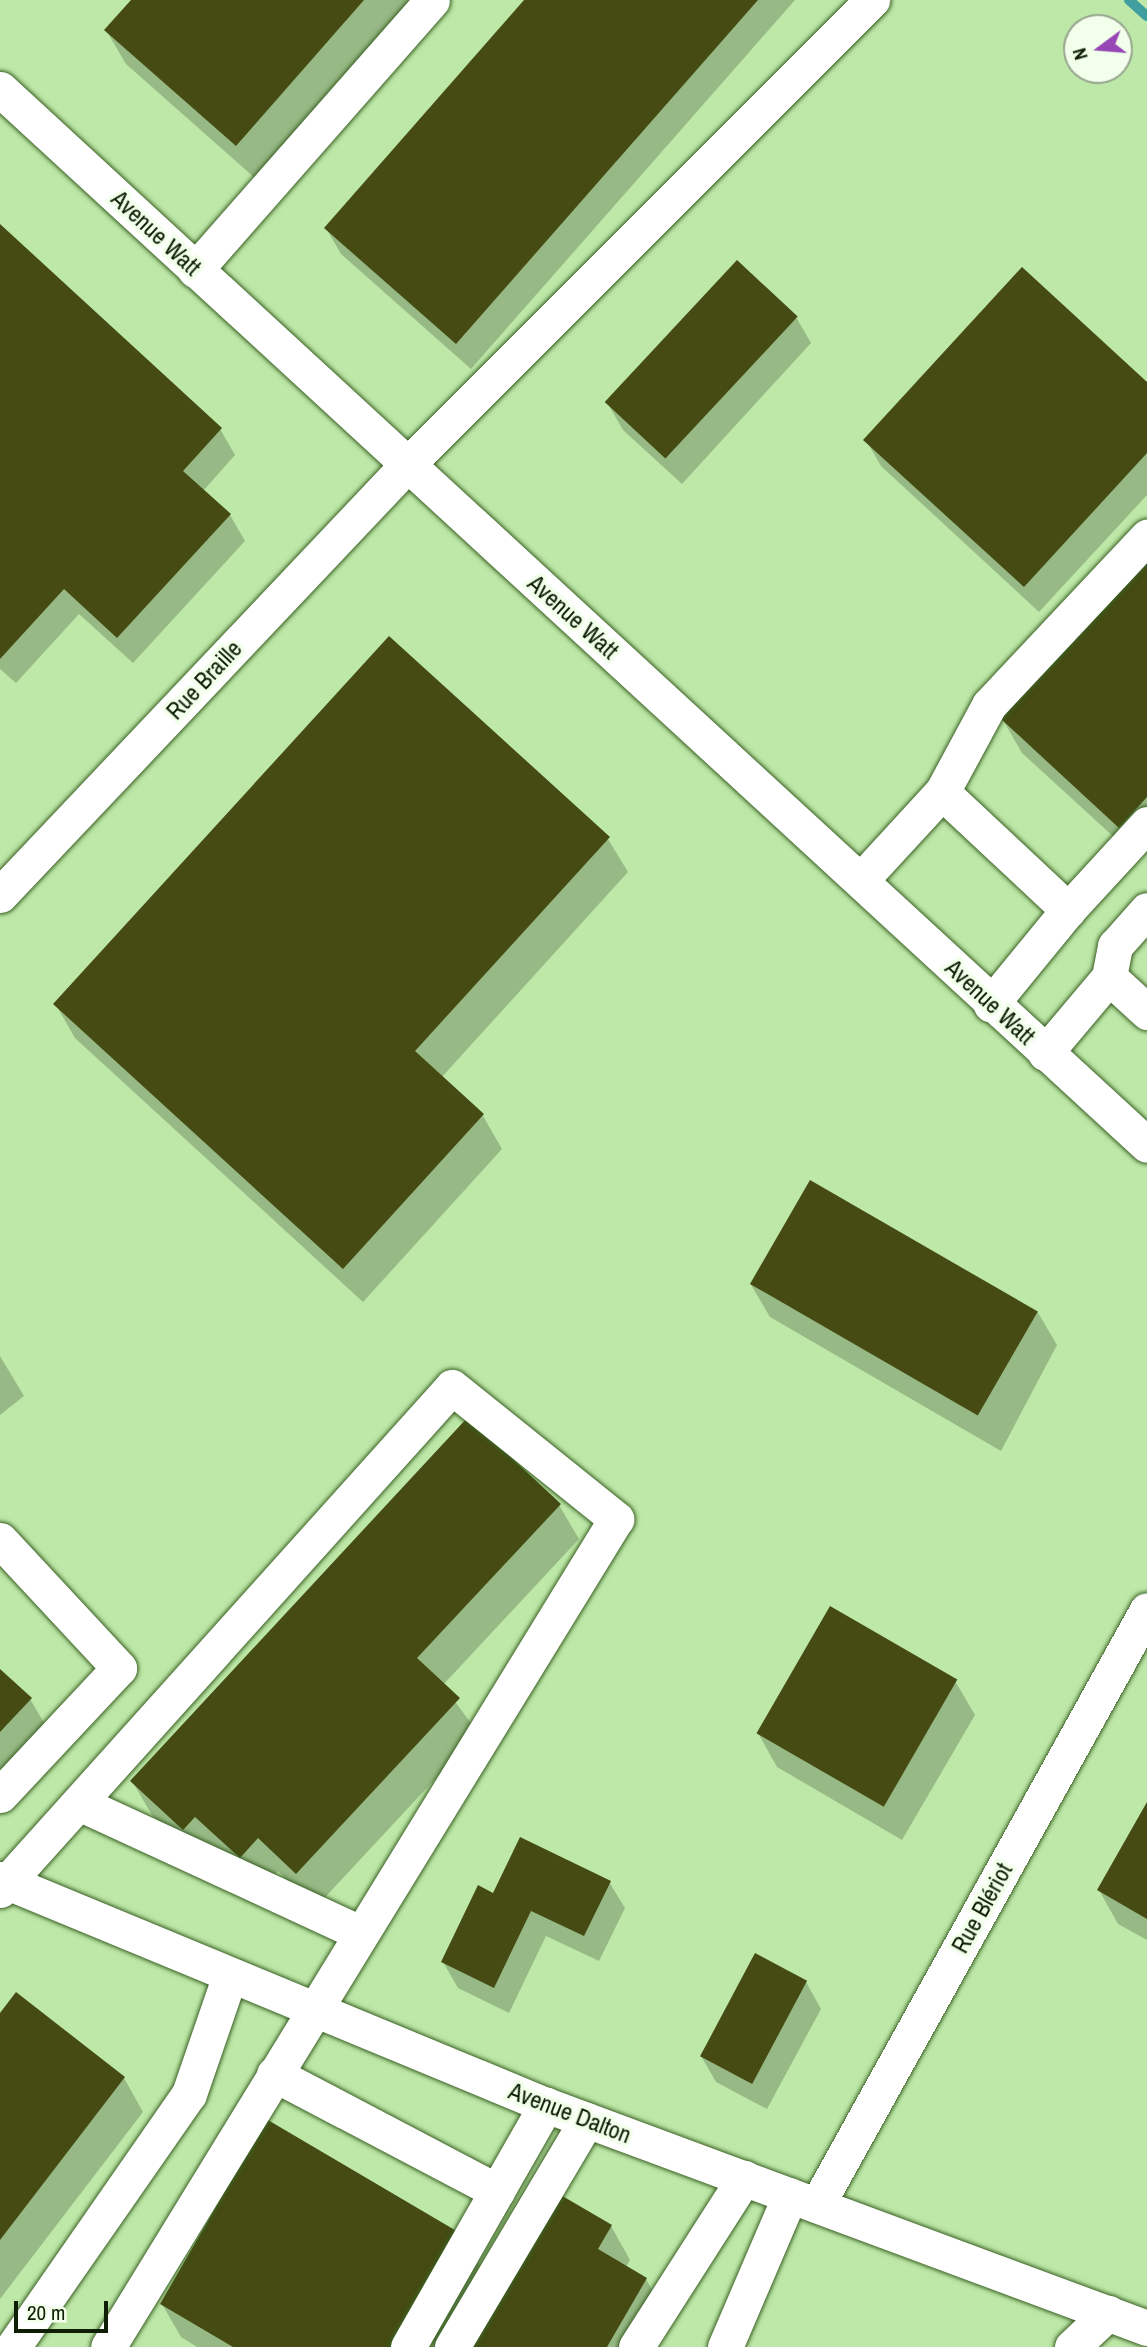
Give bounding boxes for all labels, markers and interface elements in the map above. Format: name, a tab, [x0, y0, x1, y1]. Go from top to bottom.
north arrow	[1063, 14, 1133, 84]
text: N	[1066, 45, 1094, 63]
street label: Avenue Watt	[105, 184, 207, 282]
street label: Avenue Watt	[522, 569, 624, 665]
street label: Rue Braille	[160, 635, 248, 725]
street label: Avenue Watt	[939, 953, 1041, 1051]
street label: Rue Blériot	[946, 1858, 1018, 1958]
street label: Avenue Dalton	[505, 2076, 635, 2150]
scale bar	[18, 2288, 112, 2332]
text: 20 m	[27, 2298, 65, 2327]

